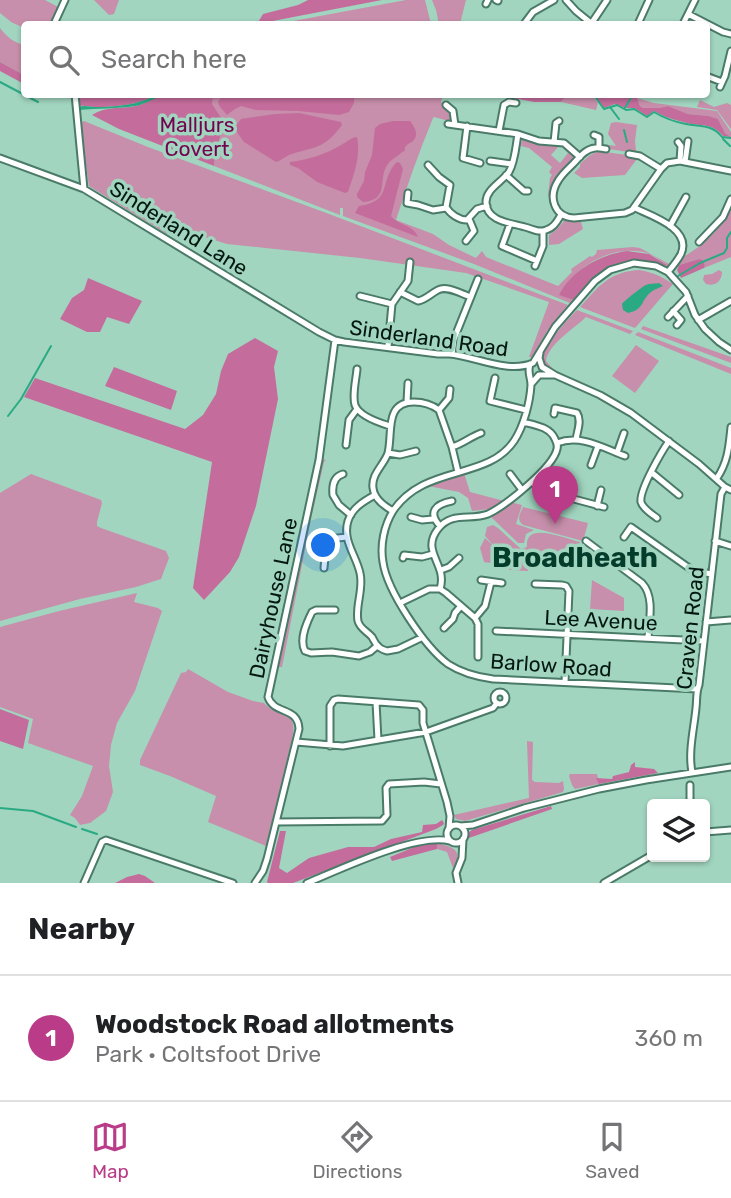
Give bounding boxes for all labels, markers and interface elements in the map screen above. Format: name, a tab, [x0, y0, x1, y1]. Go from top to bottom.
search box	[21, 21, 710, 98]
icon: search	[45, 41, 83, 79]
text: Search here	[101, 44, 247, 75]
park label: Malljurs Covert	[159, 112, 235, 161]
street label: Sinderland Lane	[105, 176, 253, 280]
street label: Sinderland Road	[348, 314, 510, 362]
pin: 1	[532, 466, 578, 524]
street label: Dairyhouse Lane	[244, 515, 302, 681]
your location	[306, 528, 340, 562]
district label: Broadheath	[492, 541, 658, 574]
street label: Craven Road	[671, 565, 709, 691]
street label: Lee Avenue	[544, 605, 658, 635]
street label: Barlow Road	[489, 648, 613, 682]
map controls	[647, 799, 710, 862]
button: layers	[647, 799, 710, 862]
text: Nearby	[28, 911, 135, 947]
text: Woodstock Road allotments	[95, 1009, 454, 1040]
text: 1	[45, 1024, 57, 1052]
text: 360 m	[635, 1024, 703, 1052]
text: Park · Coltsfoot Drive	[95, 1040, 321, 1068]
tab: Map	[91, 1118, 129, 1183]
tab: Directions	[312, 1118, 402, 1183]
tab: Saved	[585, 1118, 640, 1183]

